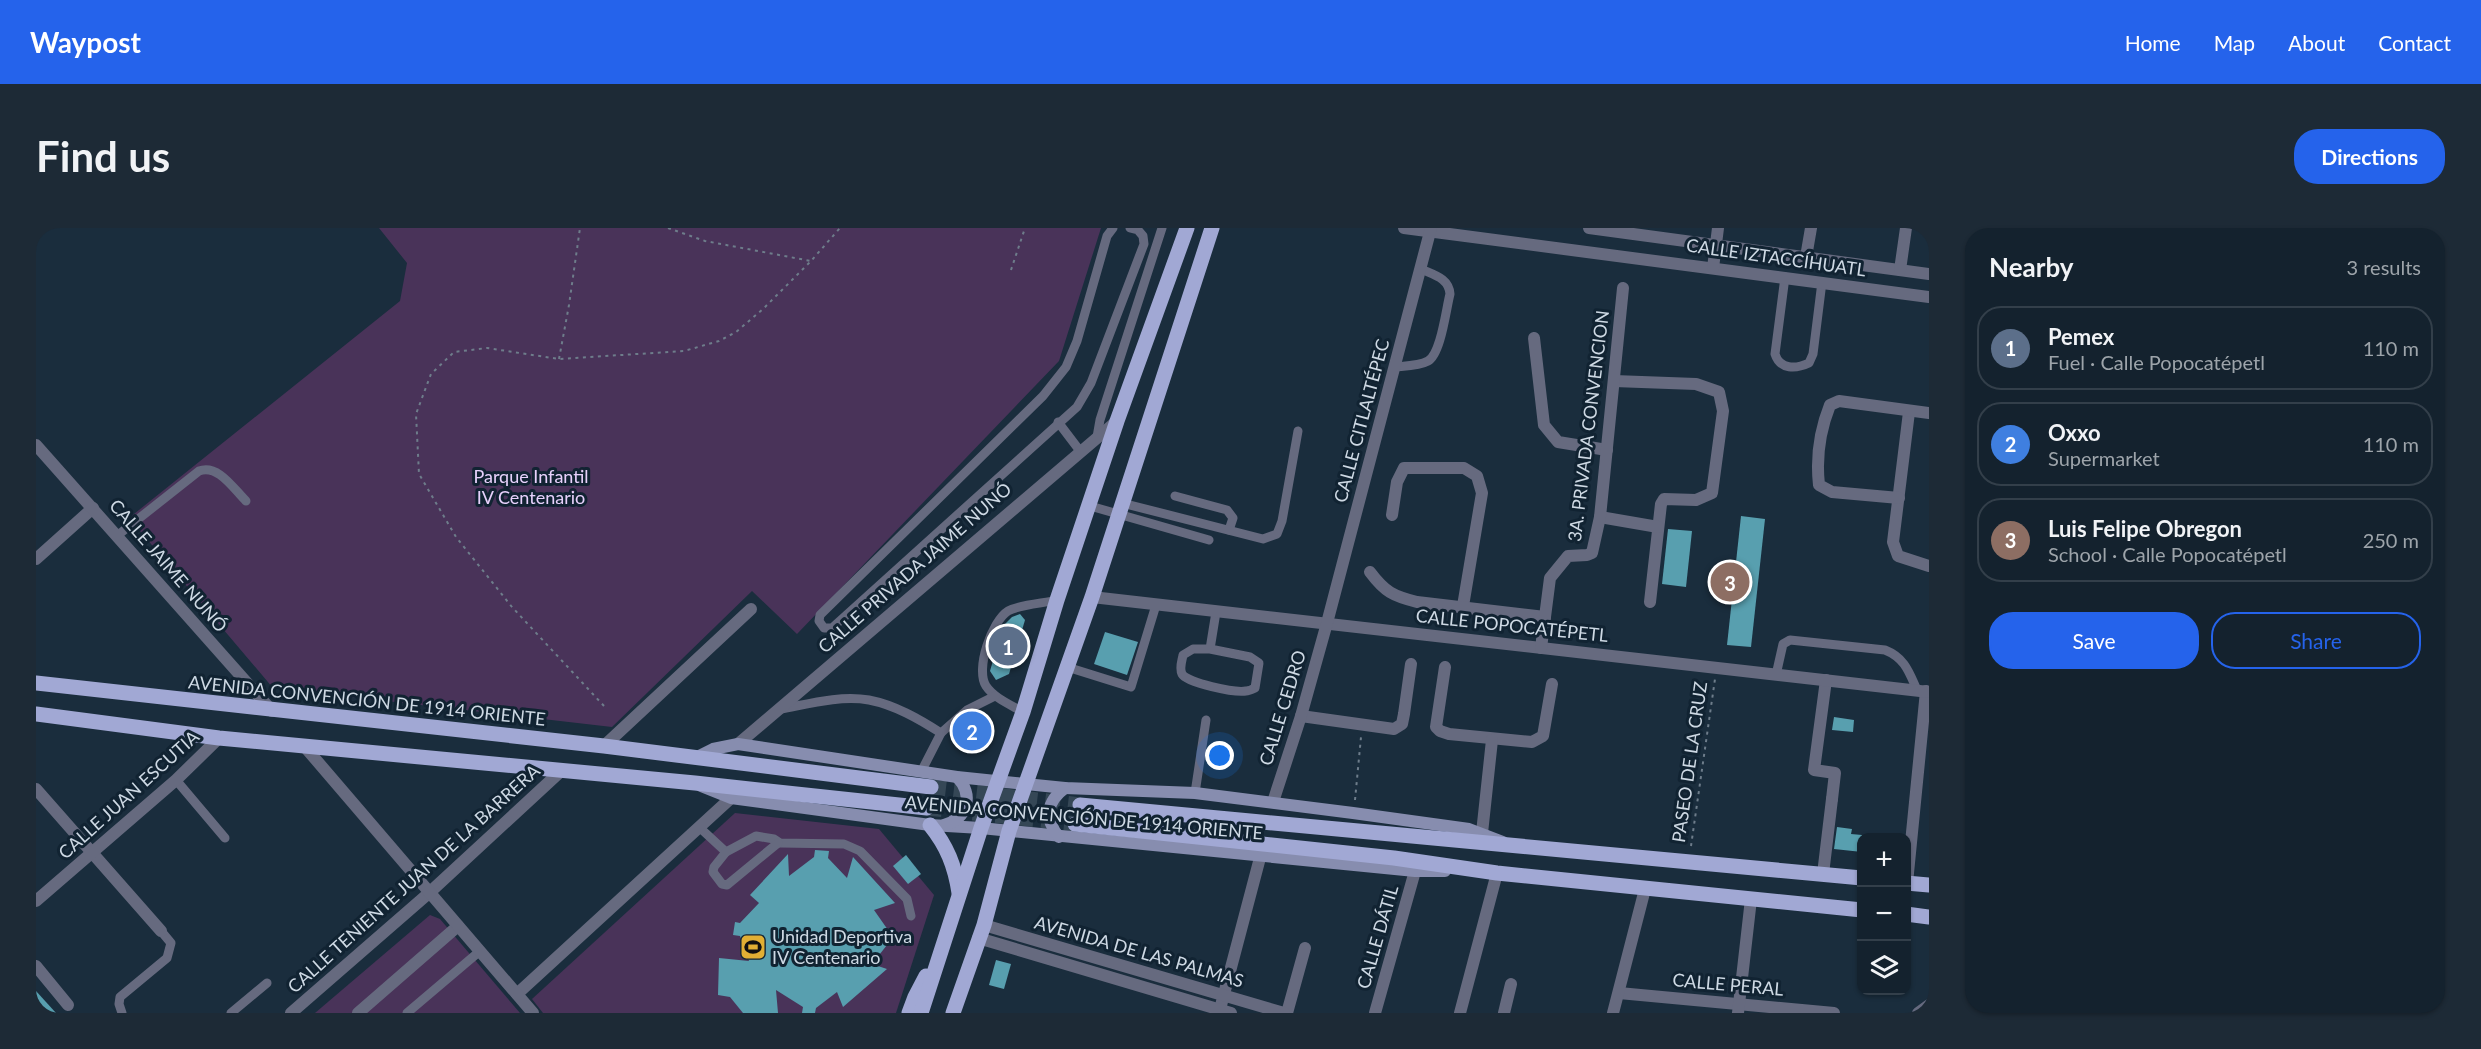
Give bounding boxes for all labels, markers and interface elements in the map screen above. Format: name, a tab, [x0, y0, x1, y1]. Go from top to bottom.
text: Waypost	[30, 25, 141, 59]
text: Home	[2125, 30, 2181, 55]
text: Map	[2214, 30, 2255, 55]
text: About	[2288, 30, 2345, 55]
text: Contact	[2378, 30, 2451, 55]
button: Directions	[2294, 129, 2445, 184]
text: Find us	[36, 131, 170, 181]
street label: CALLE IZTACCÍHUATL	[1685, 234, 1867, 281]
text: Nearby	[1989, 251, 2074, 283]
text: 3 results	[2346, 255, 2421, 279]
street label: 3A. PRIVADA CONVENCION	[1563, 309, 1613, 543]
text: Pemex	[2048, 323, 2114, 350]
text: 1	[2005, 336, 2016, 360]
text: 110 m	[2363, 336, 2419, 360]
street label: CALLE CITLALTÉPEC	[1329, 337, 1393, 505]
text: Fuel · Calle Popocatépetl	[2048, 350, 2265, 374]
text: Oxxo	[2048, 419, 2101, 446]
text: 2	[2005, 432, 2016, 456]
text: 110 m	[2363, 432, 2419, 456]
text: Supermarket	[2048, 446, 2160, 470]
park label: Parque Infantil IV Centenario	[473, 465, 589, 508]
street label: CALLE PRIVADA JAIME NUNÓ	[813, 477, 1015, 657]
street label: CALLE JAIME NUNÓ	[105, 494, 232, 636]
text: Luis Felipe Obregon	[2048, 515, 2242, 542]
text: 3	[2005, 528, 2016, 552]
text: 250 m	[2363, 528, 2419, 552]
text: School · Calle Popocatépetl	[2048, 542, 2287, 566]
pin: 3	[1710, 560, 1750, 604]
street label: CALLE POPOCATÉPETL	[1415, 604, 1609, 646]
button: Save	[1989, 612, 2199, 669]
button: Share	[2211, 612, 2421, 669]
pin: 1	[988, 624, 1028, 668]
street label: CALLE CEDRO	[1254, 647, 1310, 768]
street label: AVENIDA CONVENCIÓN DE 1914 ORIENTE	[187, 670, 547, 730]
street label: PASEO DE LA CRUZ	[1667, 680, 1711, 844]
pin: 2	[952, 708, 992, 754]
street label: CALLE JUAN ESCUTIA	[54, 725, 204, 863]
your location	[1205, 741, 1234, 770]
street label: CALLE TENIENTE JUAN DE LA BARRERA	[283, 759, 544, 997]
street label: AVENIDA CONVENCIÓN DE 1914 ORIENTE	[904, 790, 1264, 844]
map controls	[1857, 833, 1911, 995]
button: +	[1857, 833, 1911, 887]
street label: CALLE DÁTIL	[1352, 882, 1402, 991]
button: −	[1857, 887, 1911, 941]
street label: AVENIDA DE LAS PALMAS	[1032, 911, 1246, 991]
place label: Unidad Deportiva IV Centenario	[772, 925, 912, 968]
sports icon: Unidad Deportiva IV Centenario	[738, 932, 768, 962]
button: layers	[1857, 941, 1911, 995]
street label: CALLE PERAL	[1672, 968, 1785, 1000]

